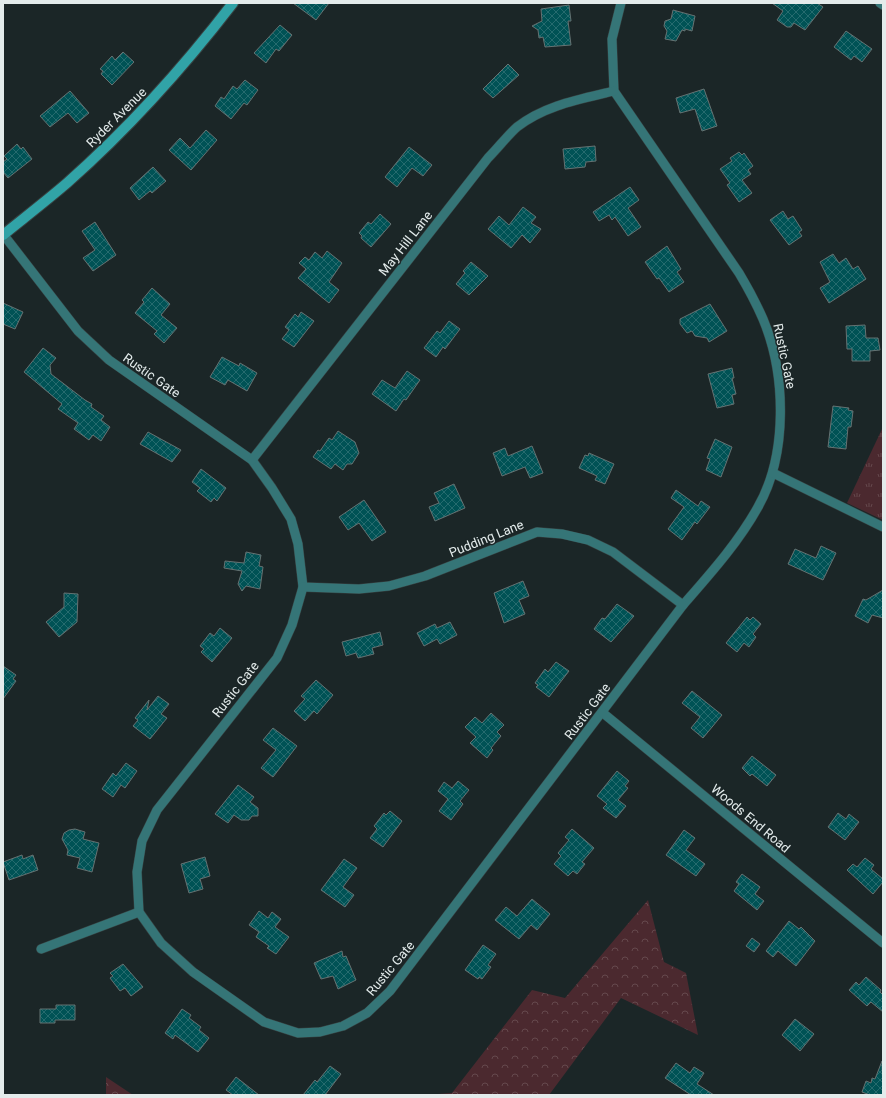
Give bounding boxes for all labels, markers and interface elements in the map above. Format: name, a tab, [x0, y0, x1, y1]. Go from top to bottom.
street label: Ryder Avenue	[83, 84, 149, 150]
street label: May Hill Lane	[376, 208, 435, 279]
street label: Rustic Gate	[770, 322, 799, 390]
street label: Rustic Gate	[120, 350, 183, 401]
street label: Pudding Lane	[447, 517, 526, 560]
street label: Rustic Gate	[209, 658, 262, 720]
street label: Rustic Gate	[561, 680, 613, 742]
street label: Woods End Road	[708, 781, 793, 856]
street label: Rustic Gate	[363, 938, 418, 999]

